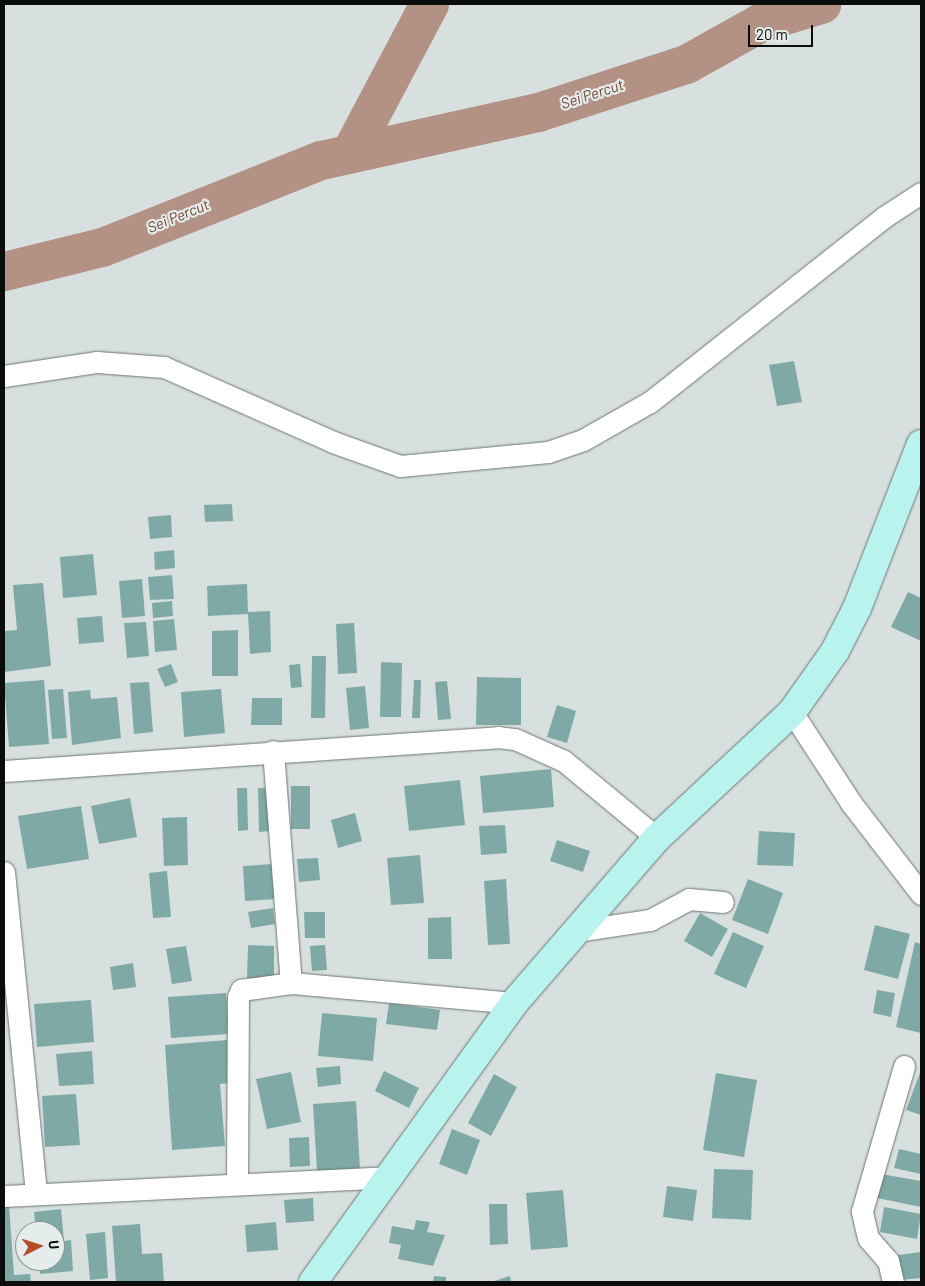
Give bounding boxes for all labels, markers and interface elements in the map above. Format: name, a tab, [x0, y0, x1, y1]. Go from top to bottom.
scale bar	[750, 15, 815, 47]
text: 20 m	[756, 25, 788, 43]
water label: Sei Percut	[558, 75, 626, 113]
water label: Sei Percut	[145, 196, 211, 236]
north arrow	[15, 1221, 65, 1271]
text: U	[46, 1240, 63, 1250]

